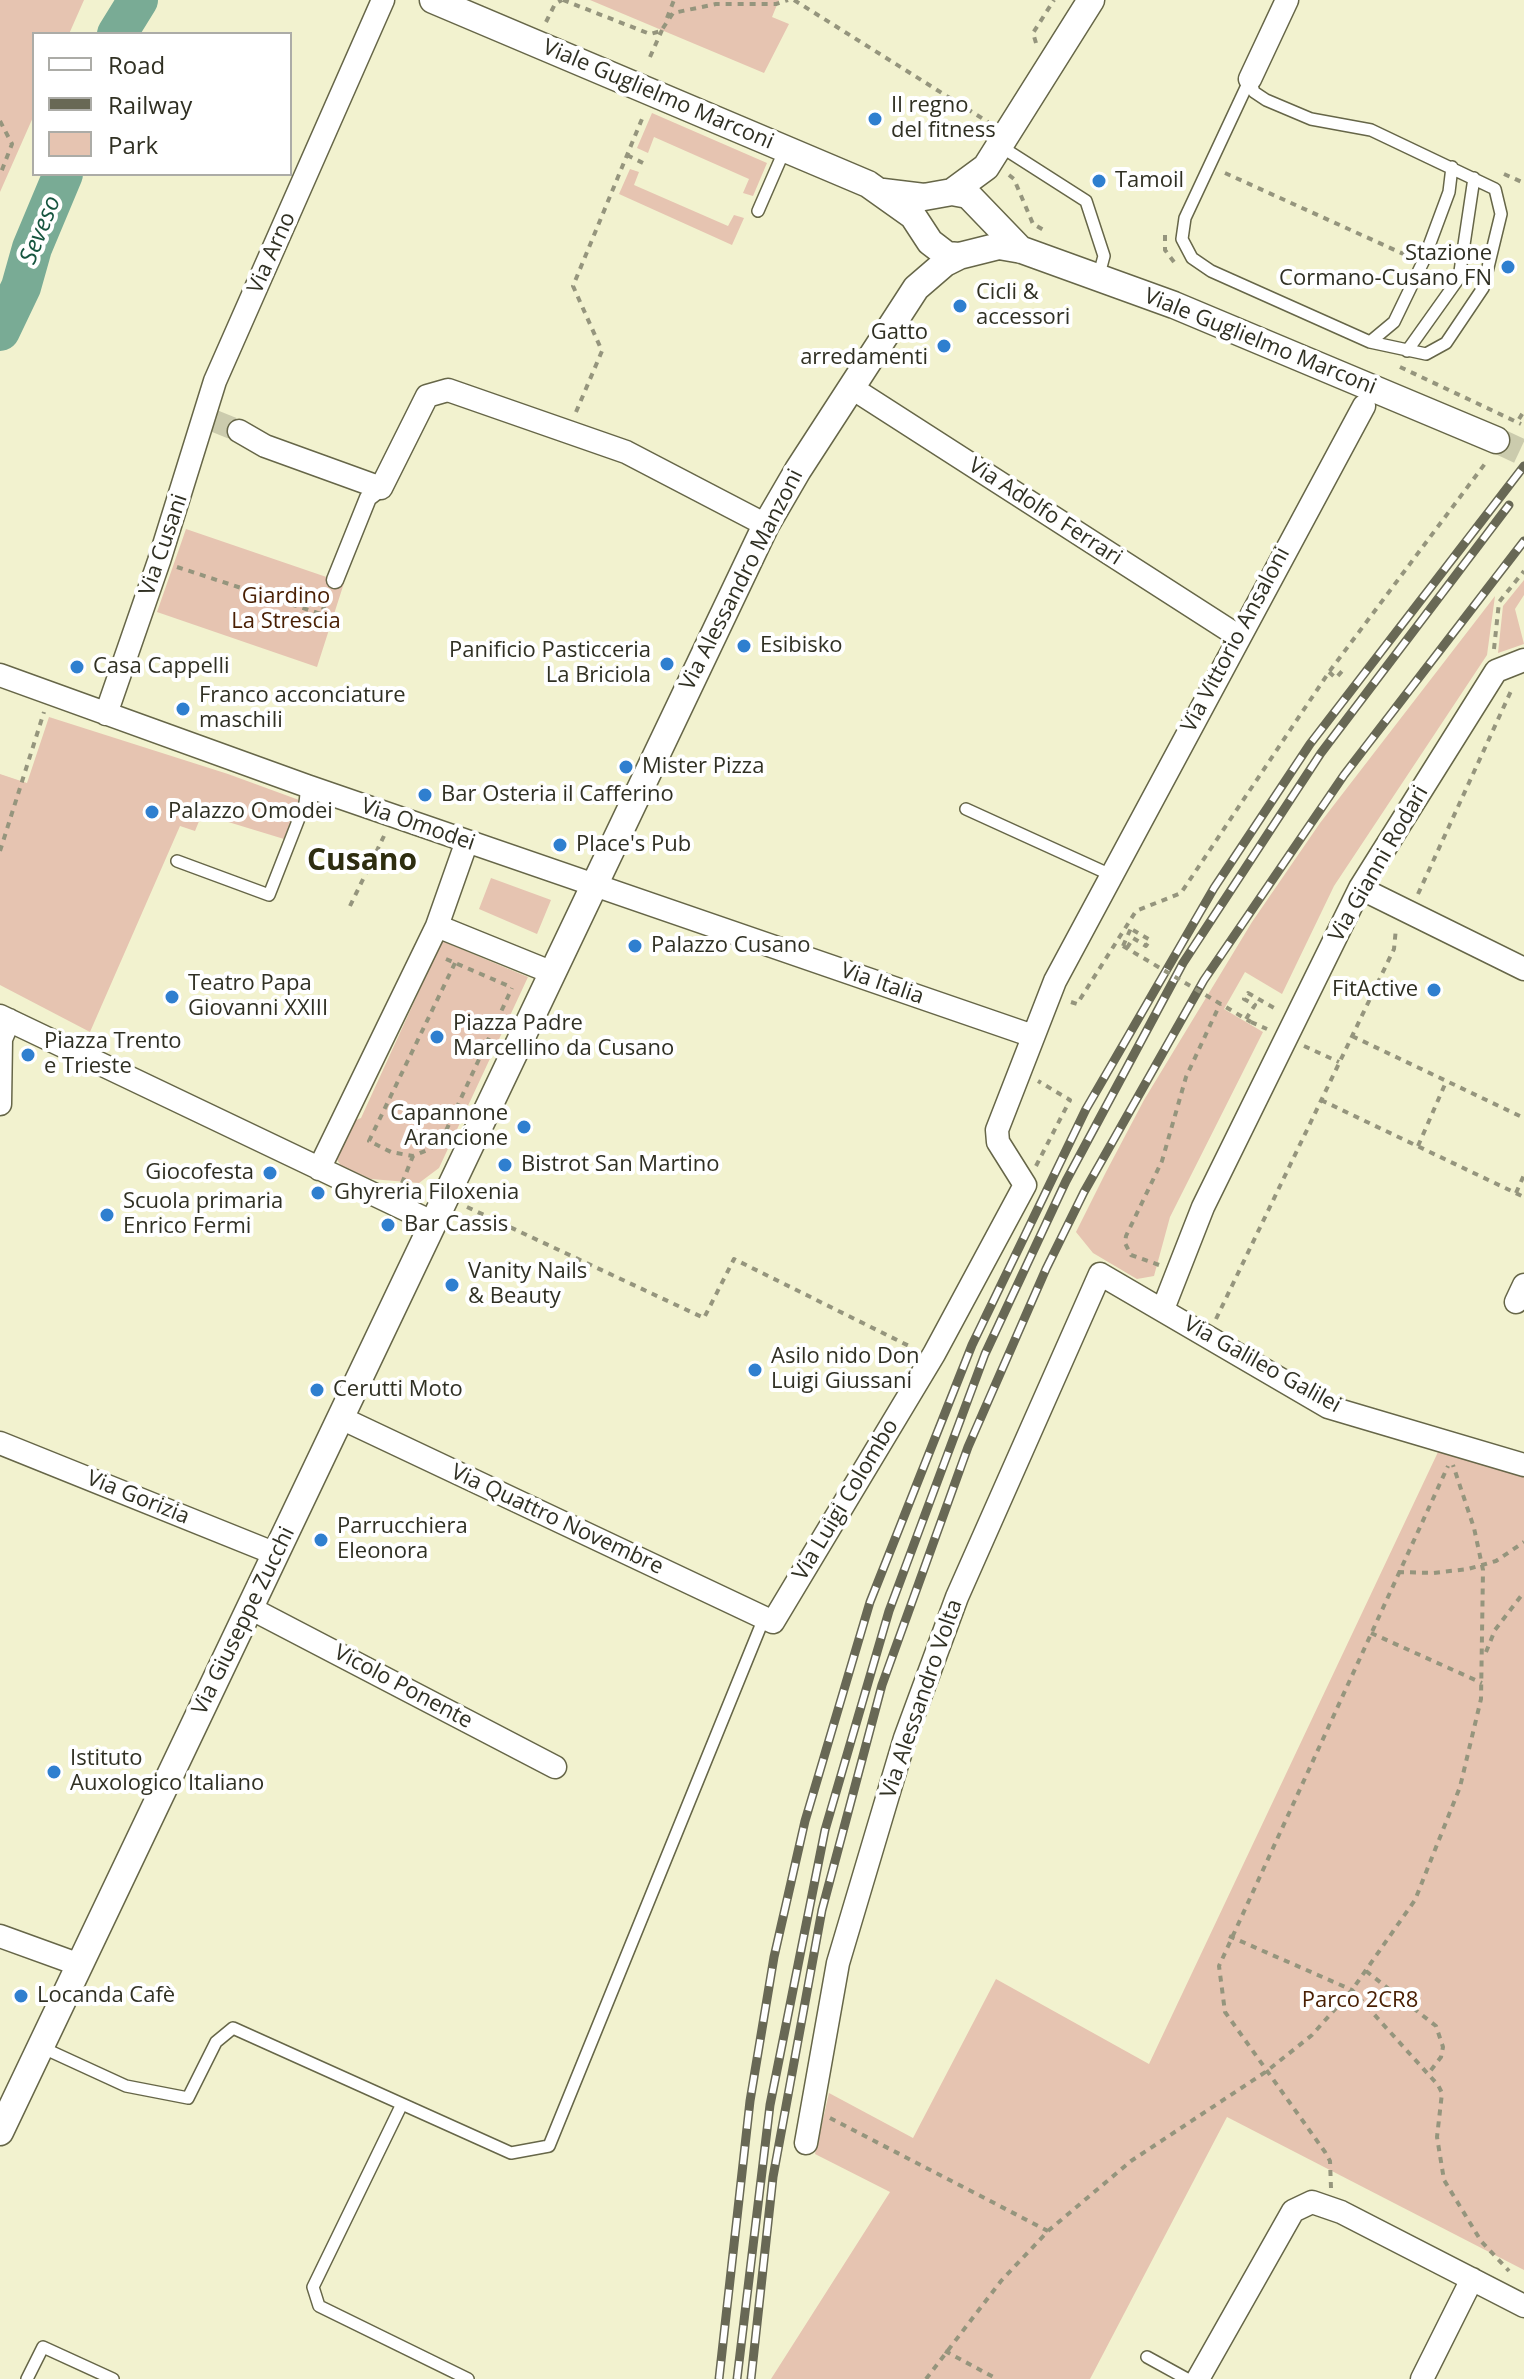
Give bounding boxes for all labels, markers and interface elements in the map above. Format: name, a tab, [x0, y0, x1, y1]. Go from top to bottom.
legend	[32, 32, 292, 176]
street label: Viale Guglielmo Marconi	[539, 34, 777, 156]
text: Road	[108, 48, 165, 81]
text: Railway	[108, 88, 192, 121]
place label: Il regno del fitness	[891, 93, 996, 144]
marker: Il regno del fitness	[866, 110, 884, 128]
text: Park	[108, 128, 158, 161]
place label: Tamoil	[1115, 168, 1184, 194]
marker: Tamoil	[1090, 172, 1108, 190]
water label: Seveso	[14, 192, 68, 268]
street label: Via Arno	[242, 208, 302, 298]
place label: Stazione Cormano-Cusano FN	[1279, 241, 1492, 292]
marker: Stazione Cormano-Cusano FN	[1499, 258, 1517, 276]
place label: Cicli & accessori	[976, 280, 1070, 332]
street label: Viale Guglielmo Marconi	[1140, 283, 1380, 401]
marker: Cicli & accessori	[951, 297, 969, 315]
place label: Gatto arredamenti	[800, 320, 928, 372]
marker: Gatto arredamenti	[935, 337, 953, 355]
street label: Via Adolfo Ferrari	[963, 453, 1127, 571]
street label: Via Alessandro Manzoni	[675, 465, 809, 695]
street label: Via Cusani	[134, 491, 194, 599]
street label: Via Vittorio Ansaloni	[1176, 543, 1296, 737]
park label: Giardino La Strescia	[231, 584, 341, 636]
place label: Esibisko	[760, 633, 843, 659]
marker: Esibisko	[735, 637, 753, 655]
place label: Panificio Pasticceria La Briciola	[449, 638, 651, 690]
place label: Casa Cappelli	[93, 654, 230, 680]
marker: Panificio Pasticceria La Briciola	[658, 655, 676, 673]
marker: Casa Cappelli	[68, 658, 86, 676]
place label: Franco acconciature maschili	[199, 683, 406, 734]
marker: Franco acconciature maschili	[174, 700, 192, 718]
place label: Mister Pizza	[642, 754, 764, 780]
marker: Mister Pizza	[617, 758, 635, 776]
street label: Via Gianni Rodari	[1324, 781, 1434, 947]
place label: Bar Osteria il Cafferino	[441, 782, 674, 808]
marker: Bar Osteria il Cafferino	[416, 786, 434, 804]
street label: Via Omodei	[358, 793, 478, 857]
place label: Palazzo Omodei	[168, 799, 333, 825]
marker: Palazzo Omodei	[143, 803, 161, 821]
place label: Place's Pub	[576, 832, 691, 858]
marker: Place's Pub	[551, 836, 569, 854]
district label: Cusano	[307, 843, 417, 879]
place label: Palazzo Cusano	[651, 933, 811, 959]
marker: Palazzo Cusano	[626, 937, 644, 955]
street label: Via Italia	[837, 957, 927, 1011]
place label: Teatro Papa Giovanni XXIII	[188, 971, 328, 1022]
place label: FitActive	[1332, 977, 1418, 1003]
marker: FitActive	[1425, 981, 1443, 999]
marker: Teatro Papa Giovanni XXIII	[163, 988, 181, 1006]
place label: Piazza Padre Marcellino da Cusano	[453, 1011, 674, 1062]
marker: Piazza Padre Marcellino da Cusano	[428, 1028, 446, 1046]
place label: Piazza Trento e Trieste	[44, 1029, 182, 1080]
marker: Piazza Trento e Trieste	[19, 1046, 37, 1064]
place label: Capannone Arancione	[390, 1101, 508, 1152]
marker: Capannone Arancione	[515, 1118, 533, 1136]
place label: Bistrot San Martino	[521, 1152, 719, 1178]
marker: Bistrot San Martino	[496, 1156, 514, 1174]
place label: Giocofesta	[145, 1160, 254, 1186]
marker: Giocofesta	[261, 1164, 279, 1182]
place label: Ghyreria Filoxenia	[334, 1180, 519, 1206]
marker: Ghyreria Filoxenia	[309, 1184, 327, 1202]
place label: Scuola primaria Enrico Fermi	[123, 1189, 283, 1240]
marker: Scuola primaria Enrico Fermi	[98, 1206, 116, 1224]
place label: Bar Cassis	[404, 1212, 508, 1238]
marker: Bar Cassis	[379, 1216, 397, 1234]
place label: Vanity Nails & Beauty	[468, 1259, 587, 1310]
marker: Vanity Nails & Beauty	[443, 1276, 461, 1294]
street label: Via Galileo Galilei	[1179, 1311, 1345, 1419]
place label: Asilo nido Don Luigi Giussani	[771, 1344, 920, 1396]
marker: Asilo nido Don Luigi Giussani	[746, 1361, 764, 1379]
place label: Cerutti Moto	[333, 1377, 463, 1403]
marker: Cerutti Moto	[308, 1381, 326, 1399]
street label: Via Luigi Colombo	[787, 1415, 905, 1585]
street label: Via Quattro Novembre	[447, 1459, 667, 1581]
street label: Via Gorizia	[83, 1465, 193, 1531]
place label: Parrucchiera Eleonora	[337, 1514, 468, 1566]
street label: Via Giuseppe Zucchi	[187, 1523, 301, 1719]
marker: Parrucchiera Eleonora	[312, 1531, 330, 1549]
street label: Via Alessandro Volta	[876, 1596, 968, 1802]
street label: Vicolo Ponente	[329, 1639, 477, 1735]
place label: Istituto Auxologico Italiano	[70, 1746, 264, 1798]
marker: Istituto Auxologico Italiano	[45, 1763, 63, 1781]
place label: Locanda Cafè	[37, 1983, 175, 2009]
marker: Locanda Cafè	[12, 1987, 30, 2005]
park label: Parco 2CR8	[1302, 1988, 1418, 2014]

